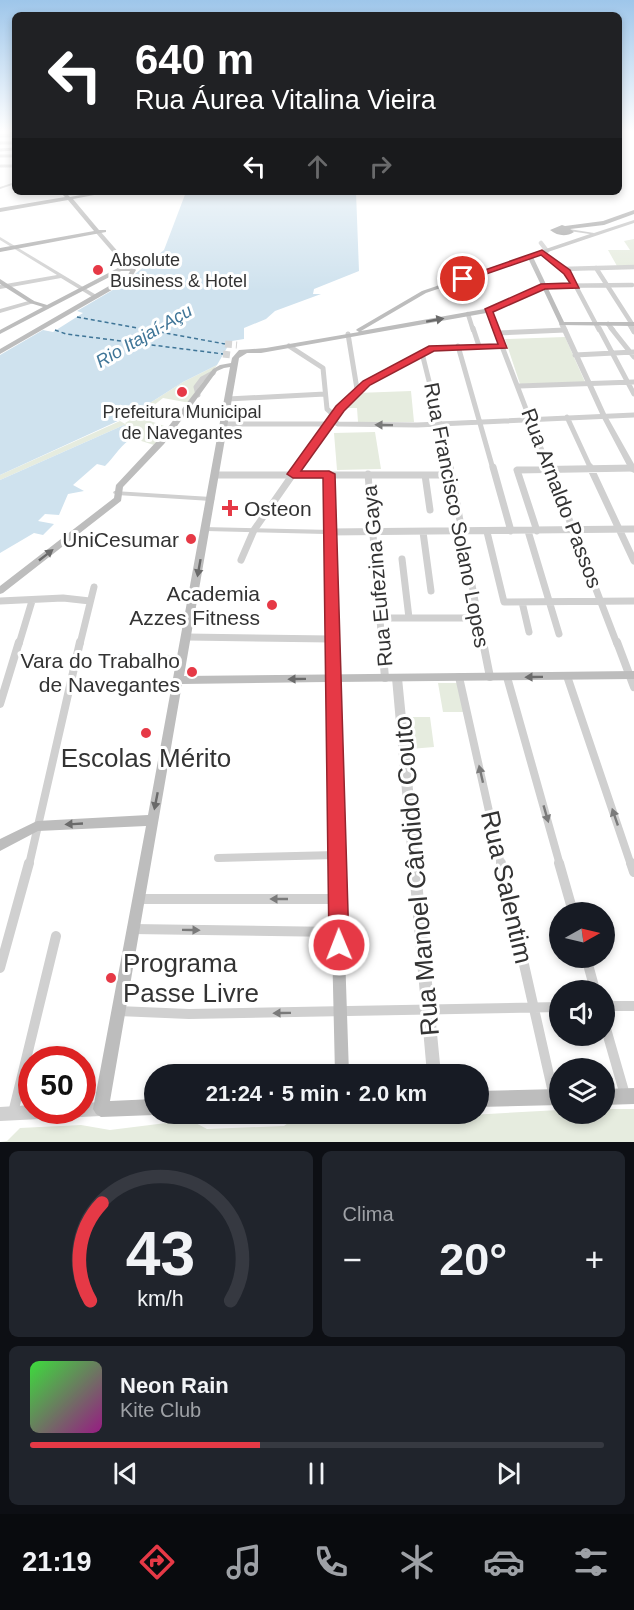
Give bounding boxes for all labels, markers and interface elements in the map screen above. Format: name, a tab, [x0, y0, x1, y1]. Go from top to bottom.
icon: left	[36, 36, 114, 114]
text: 640 m	[135, 36, 254, 83]
text: Rua Áurea Vitalina Vieira	[135, 85, 436, 115]
icon: left	[238, 150, 271, 183]
icon: ahead	[301, 150, 334, 183]
icon: right	[364, 150, 397, 183]
place label: Absolute Business & Hotel	[110, 250, 247, 291]
pin	[437, 253, 488, 304]
icon: arrive	[446, 262, 479, 295]
marker: Absolute Business & Hotel	[91, 263, 105, 277]
water label: Rio Itajaí-Açu	[92, 300, 196, 372]
one-way arrow	[426, 315, 445, 324]
street label: Rua Francisco Solano Lopes	[420, 380, 494, 650]
marker: Prefeitura Municipal de Navegantes	[175, 385, 189, 399]
place label: Prefeitura Municipal de Navegantes	[102, 402, 262, 443]
street label: Rua Arnaldo Passos	[517, 405, 607, 591]
one-way arrow	[375, 420, 394, 430]
street label: Rua Eufezina Gaya	[358, 484, 396, 668]
place label: Osteon	[244, 497, 312, 520]
marker: Osteon	[221, 499, 239, 517]
place label: UniCesumar	[62, 528, 179, 551]
marker: UniCesumar	[184, 532, 198, 546]
one-way arrow	[38, 548, 54, 561]
one-way arrow	[194, 559, 203, 578]
place label: Academia Azzes Fitness	[129, 582, 260, 629]
marker: Academia Azzes Fitness	[265, 598, 279, 612]
place label: Vara do Trabalho de Navegantes	[20, 649, 180, 696]
marker: Vara do Trabalho de Navegantes	[185, 665, 199, 679]
one-way arrow	[524, 672, 543, 681]
one-way arrow	[287, 674, 306, 684]
street label: Rua Manoel Cândido Couto	[387, 715, 445, 1037]
marker: Escolas Mérito	[139, 726, 153, 740]
place label: Escolas Mérito	[61, 743, 231, 773]
one-way arrow	[475, 764, 485, 783]
one-way arrow	[151, 792, 160, 811]
one-way arrow	[542, 805, 551, 823]
street label: Rua Salentim	[475, 808, 539, 966]
one-way arrow	[610, 808, 619, 826]
one-way arrow	[64, 820, 83, 829]
one-way arrow	[270, 894, 289, 904]
north arrow	[549, 902, 615, 968]
map controls	[549, 902, 615, 1124]
position arrow	[307, 913, 371, 977]
one-way arrow	[181, 925, 200, 935]
place label: Programa Passe Livre	[123, 948, 259, 1008]
marker: Programa Passe Livre	[104, 971, 118, 985]
button: sound	[549, 980, 615, 1046]
one-way arrow	[272, 1008, 291, 1018]
speed limit sign: 50	[18, 1046, 96, 1124]
button: layers	[549, 1058, 615, 1124]
text: 21:24 · 5 min · 2.0 km	[206, 1081, 427, 1106]
text: Clima	[343, 1203, 394, 1225]
text: 43	[126, 1219, 195, 1288]
text: 20°	[439, 1234, 507, 1285]
text: −	[343, 1241, 362, 1278]
text: +	[585, 1241, 604, 1278]
text: km/h	[138, 1287, 184, 1311]
text: Neon Rain	[120, 1373, 229, 1398]
text: Kite Club	[120, 1399, 201, 1421]
icon: previous	[109, 1457, 142, 1490]
icon: pause	[300, 1457, 333, 1490]
icon: next	[492, 1457, 525, 1490]
icon: directions	[136, 1541, 178, 1583]
icon: music	[223, 1541, 265, 1583]
icon: phone	[310, 1541, 352, 1583]
icon: climate	[396, 1541, 438, 1583]
icon: car	[483, 1541, 525, 1583]
icon: filters	[570, 1541, 612, 1583]
text: 21:19	[22, 1547, 91, 1577]

